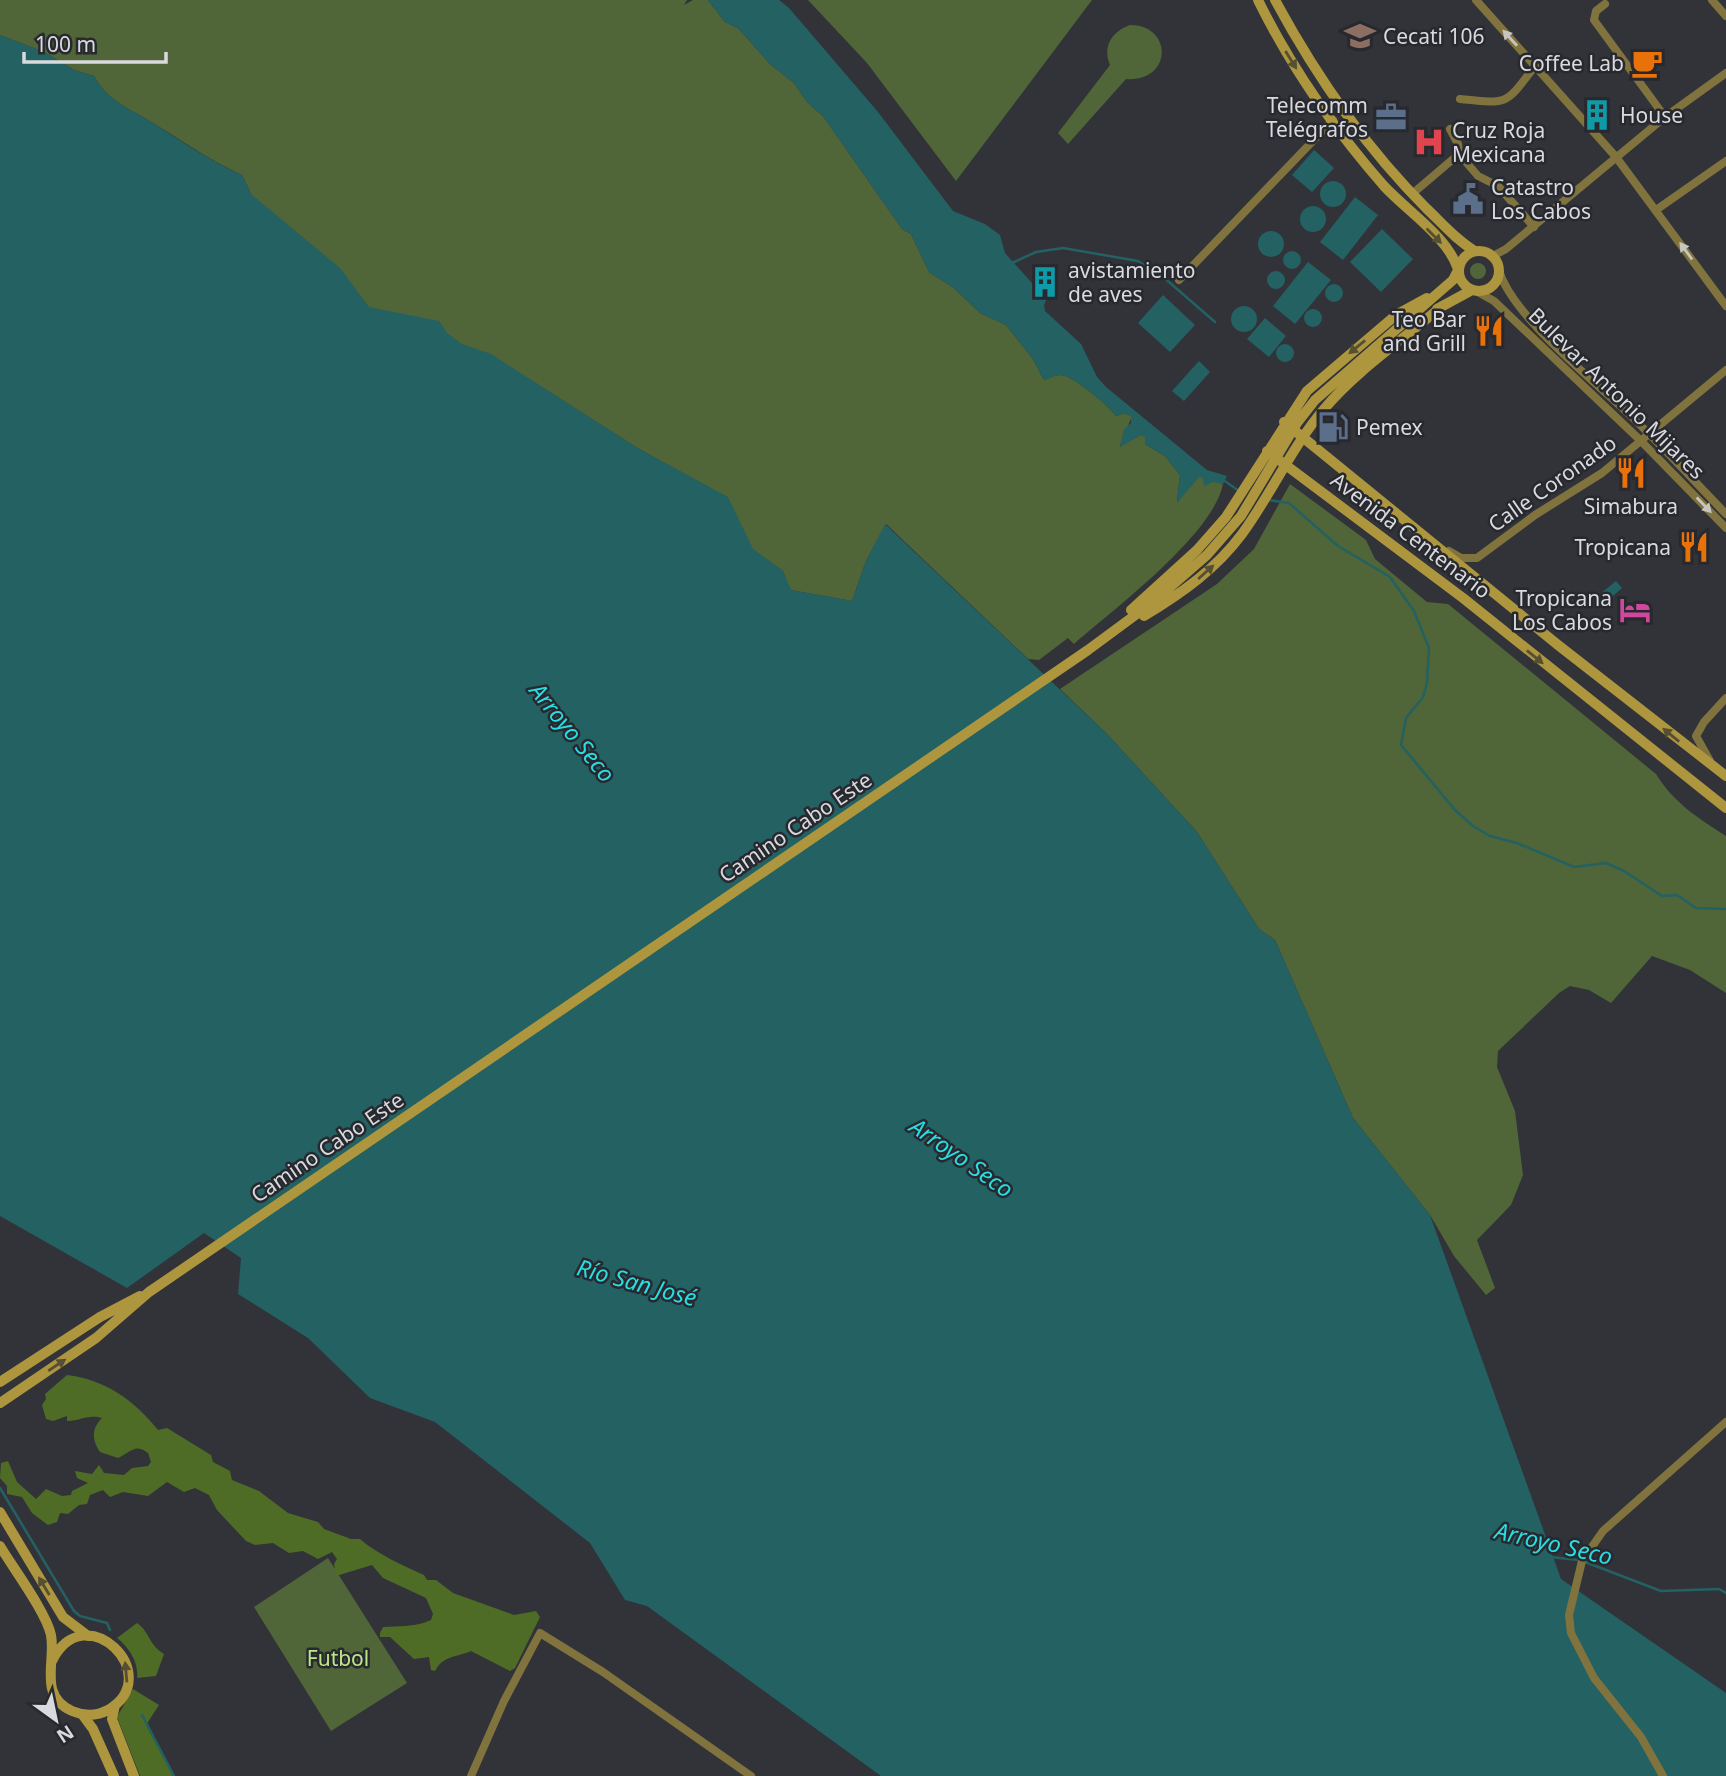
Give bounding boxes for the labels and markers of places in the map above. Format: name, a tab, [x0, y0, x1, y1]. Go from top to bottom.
school or university icon: Cecati 106	[1343, 19, 1377, 53]
place label: Cecati 106	[1383, 22, 1484, 50]
cafe icon: Coffee Lab	[1630, 46, 1664, 80]
place label: Coffee Lab	[1519, 49, 1624, 77]
place label: Telecomm Telégrafos	[1266, 91, 1368, 143]
building icon: House	[1580, 98, 1614, 132]
office icon: Telecomm Telégrafos	[1374, 100, 1408, 134]
place label: House	[1620, 101, 1683, 129]
place label: Cruz Roja Mexicana	[1452, 116, 1546, 168]
hospital icon: Cruz Roja Mexicana	[1412, 125, 1446, 159]
place label: Catastro Los Cabos	[1491, 173, 1591, 225]
public building icon: Catastro Los Cabos	[1451, 182, 1485, 216]
place label: avistamiento de aves	[1068, 256, 1195, 308]
building icon: avistamiento de aves	[1028, 265, 1062, 299]
place label: Teo Bar and Grill	[1383, 305, 1466, 357]
restaurant icon: Teo Bar and Grill	[1472, 314, 1506, 348]
fuel station icon: Pemex	[1316, 410, 1350, 444]
place label: Pemex	[1356, 413, 1423, 441]
restaurant icon: Simabura	[1614, 456, 1648, 490]
place label: Simabura	[1584, 492, 1678, 520]
restaurant icon: Tropicana	[1677, 530, 1711, 564]
place label: Tropicana	[1574, 533, 1671, 561]
place label: Tropicana Los Cabos	[1512, 584, 1612, 636]
hotel icon: Tropicana Los Cabos	[1618, 593, 1652, 627]

